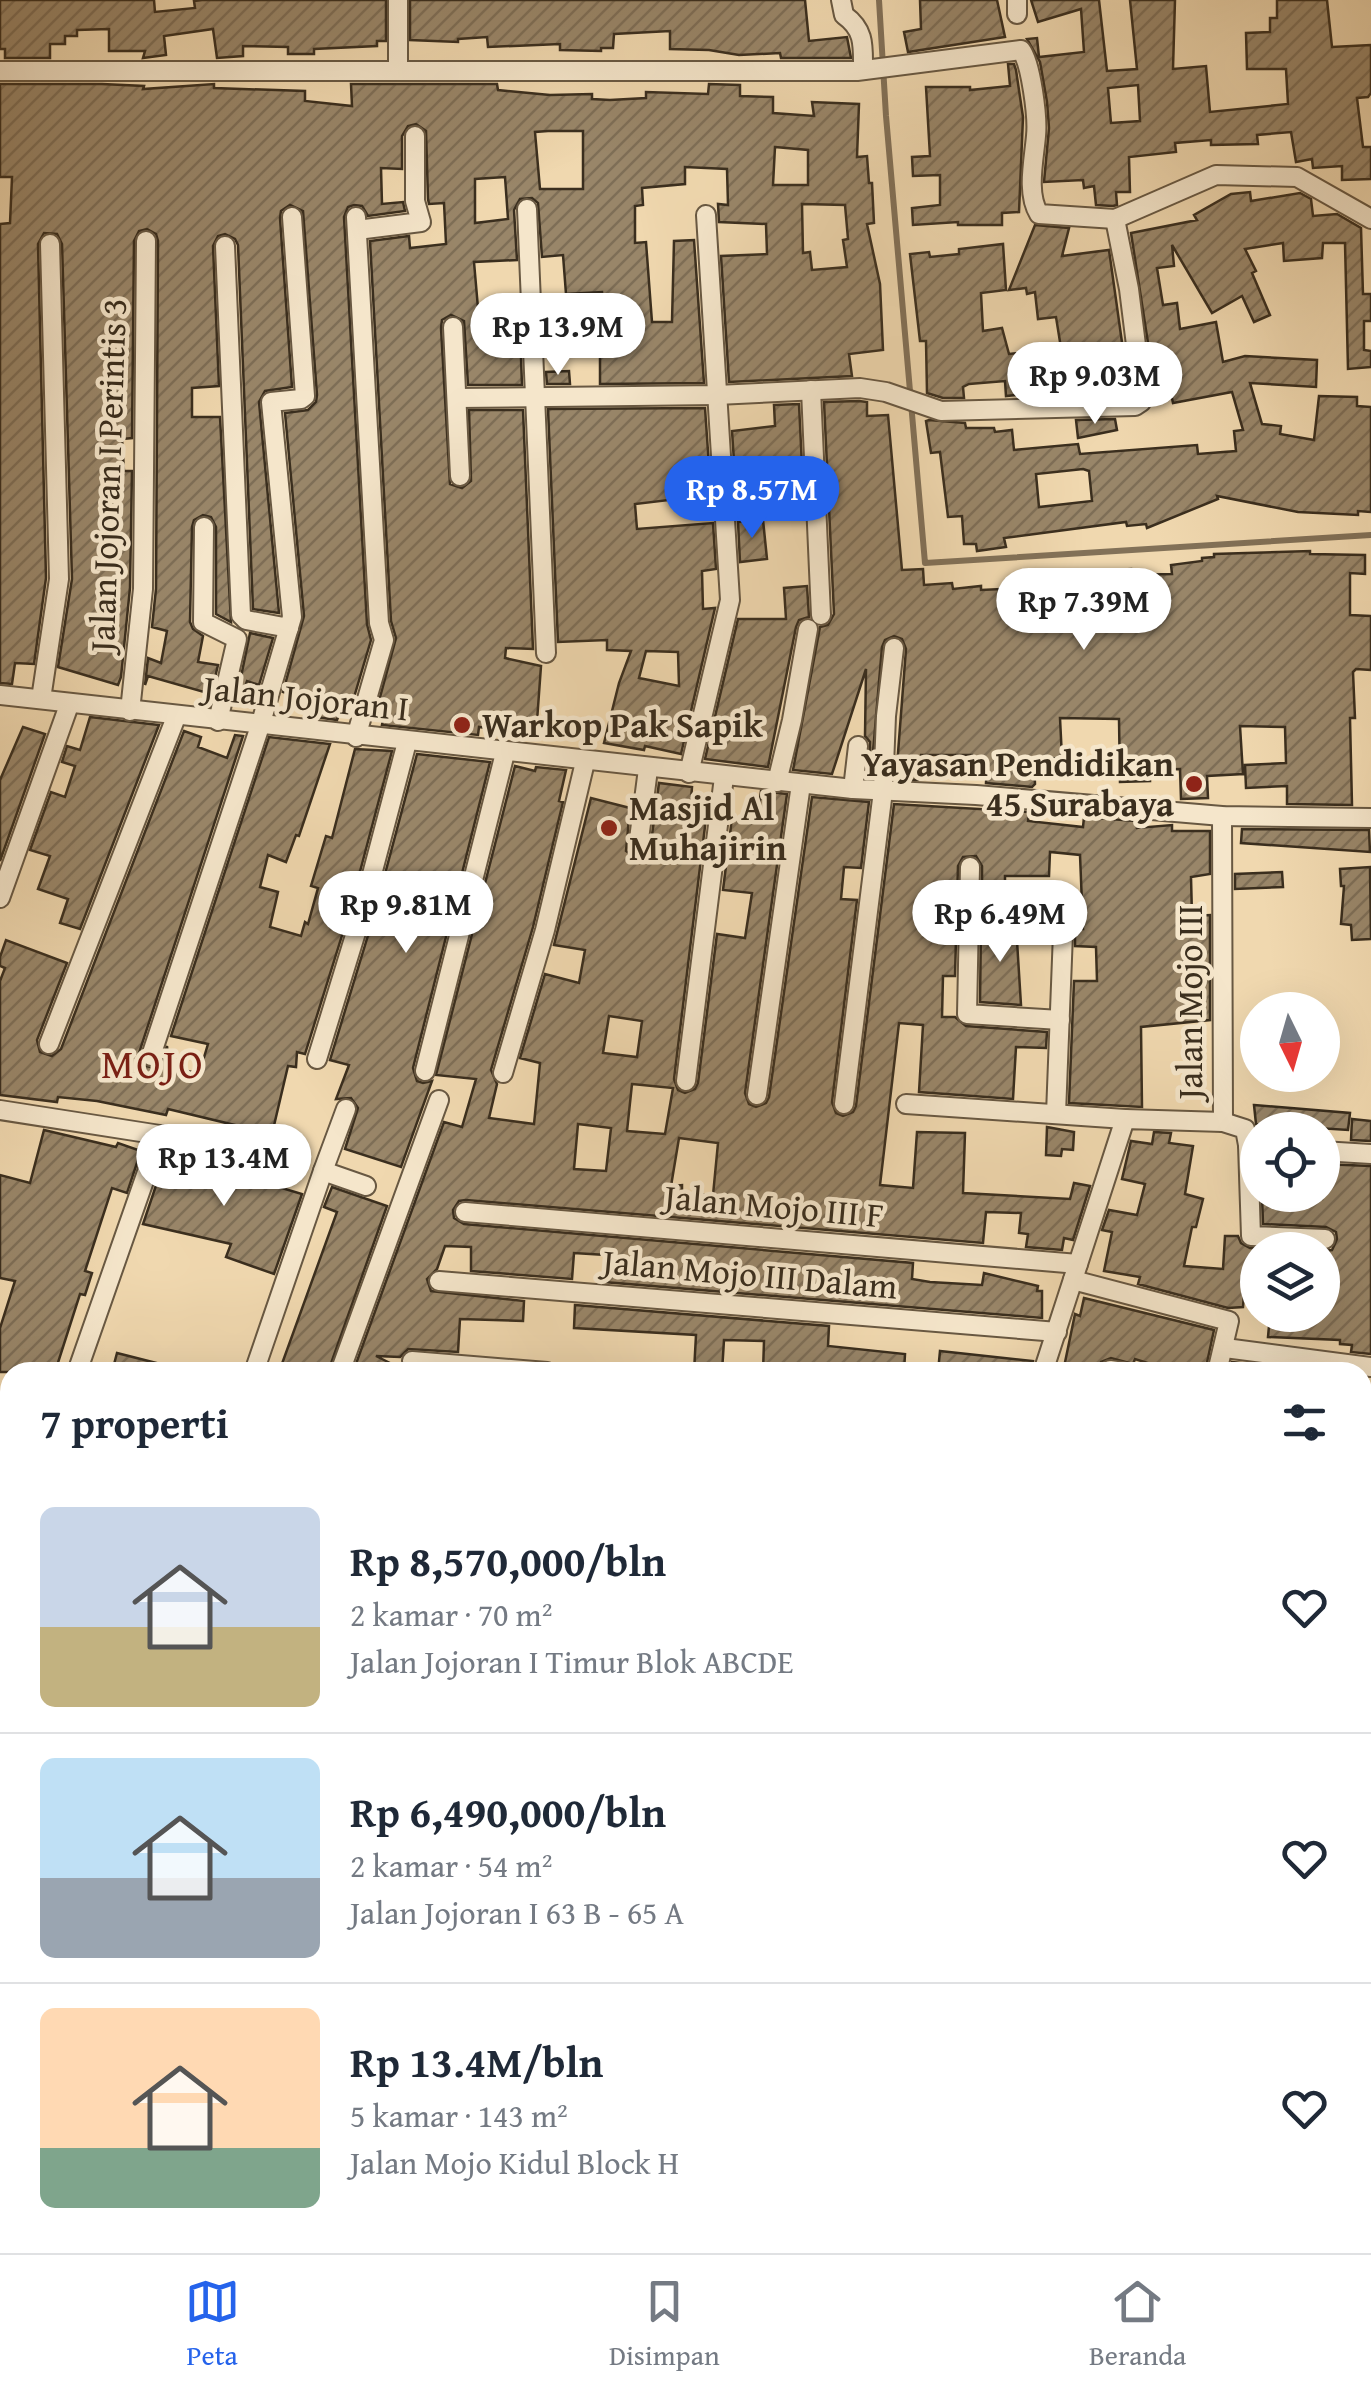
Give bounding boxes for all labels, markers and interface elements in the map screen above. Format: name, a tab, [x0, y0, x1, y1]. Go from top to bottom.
pin: Rp 13.9M	[455, 293, 661, 378]
street label: Jalan Jojoran I Perintis 3	[76, 297, 139, 657]
text: Rp 13.9M	[492, 302, 624, 349]
pin: Rp 9.03M	[992, 342, 1198, 427]
text: Rp 9.03M	[1029, 351, 1161, 398]
pin: Rp 8.57M	[649, 456, 855, 541]
text: Rp 8.57M	[686, 465, 818, 512]
pin: Rp 7.39M	[981, 568, 1187, 653]
text: Rp 7.39M	[1018, 577, 1150, 624]
street label: Jalan Jojoran I	[197, 661, 411, 734]
place label: Warkop Pak Sapik	[482, 699, 764, 750]
marker: Warkop Pak Sapik	[451, 714, 473, 736]
place label: Yayasan Pendidikan 45 Surabaya	[861, 738, 1174, 829]
marker: Yayasan Pendidikan 45 Surabaya	[1183, 773, 1205, 795]
place label: Masjid Al Muhajirin	[629, 782, 787, 873]
marker: Masjid Al Muhajirin	[598, 817, 620, 839]
pin: Rp 9.81M	[303, 871, 509, 956]
text: Rp 9.81M	[340, 880, 472, 927]
pin: Rp 6.49M	[897, 880, 1103, 965]
text: Rp 6.49M	[934, 889, 1066, 936]
street label: Jalan Mojo III	[1164, 904, 1215, 1104]
north arrow	[1240, 992, 1340, 1092]
map controls	[1240, 992, 1340, 1332]
district label: MOJO	[101, 1034, 205, 1093]
button: locate	[1240, 1112, 1340, 1212]
pin: Rp 13.4M	[121, 1124, 327, 1209]
text: Rp 13.4M	[158, 1133, 290, 1180]
street label: Jalan Mojo III F	[658, 1170, 886, 1240]
button: layers	[1240, 1232, 1340, 1332]
street label: Jalan Mojo III Dalam	[597, 1235, 900, 1312]
text: 7 properti	[40, 1392, 229, 1453]
icon: filters	[1277, 1395, 1332, 1450]
text: Rp 8,570,000/bln	[350, 1530, 666, 1591]
icon: home	[120, 1547, 240, 1667]
icon: heart	[1277, 1580, 1332, 1635]
text: 2 kamar · 70 m²	[350, 1591, 552, 1638]
text: Jalan Jojoran I Timur Blok ABCDE	[350, 1638, 793, 1685]
text: Rp 6,490,000/bln	[350, 1781, 666, 1842]
icon: home	[120, 1798, 240, 1918]
icon: heart	[1277, 1831, 1332, 1886]
text: 2 kamar · 54 m²	[350, 1842, 552, 1889]
text: Jalan Jojoran I 63 B - 65 A	[350, 1889, 684, 1936]
text: Rp 13.4M/bln	[350, 2031, 603, 2092]
icon: home	[120, 2048, 240, 2168]
icon: heart	[1277, 2081, 1332, 2136]
text: 5 kamar · 143 m²	[350, 2092, 568, 2139]
text: Jalan Mojo Kidul Block H	[350, 2139, 679, 2186]
tab: Peta	[185, 2274, 240, 2375]
tab: Disimpan	[609, 2274, 720, 2375]
tab: Beranda	[1089, 2274, 1186, 2375]

